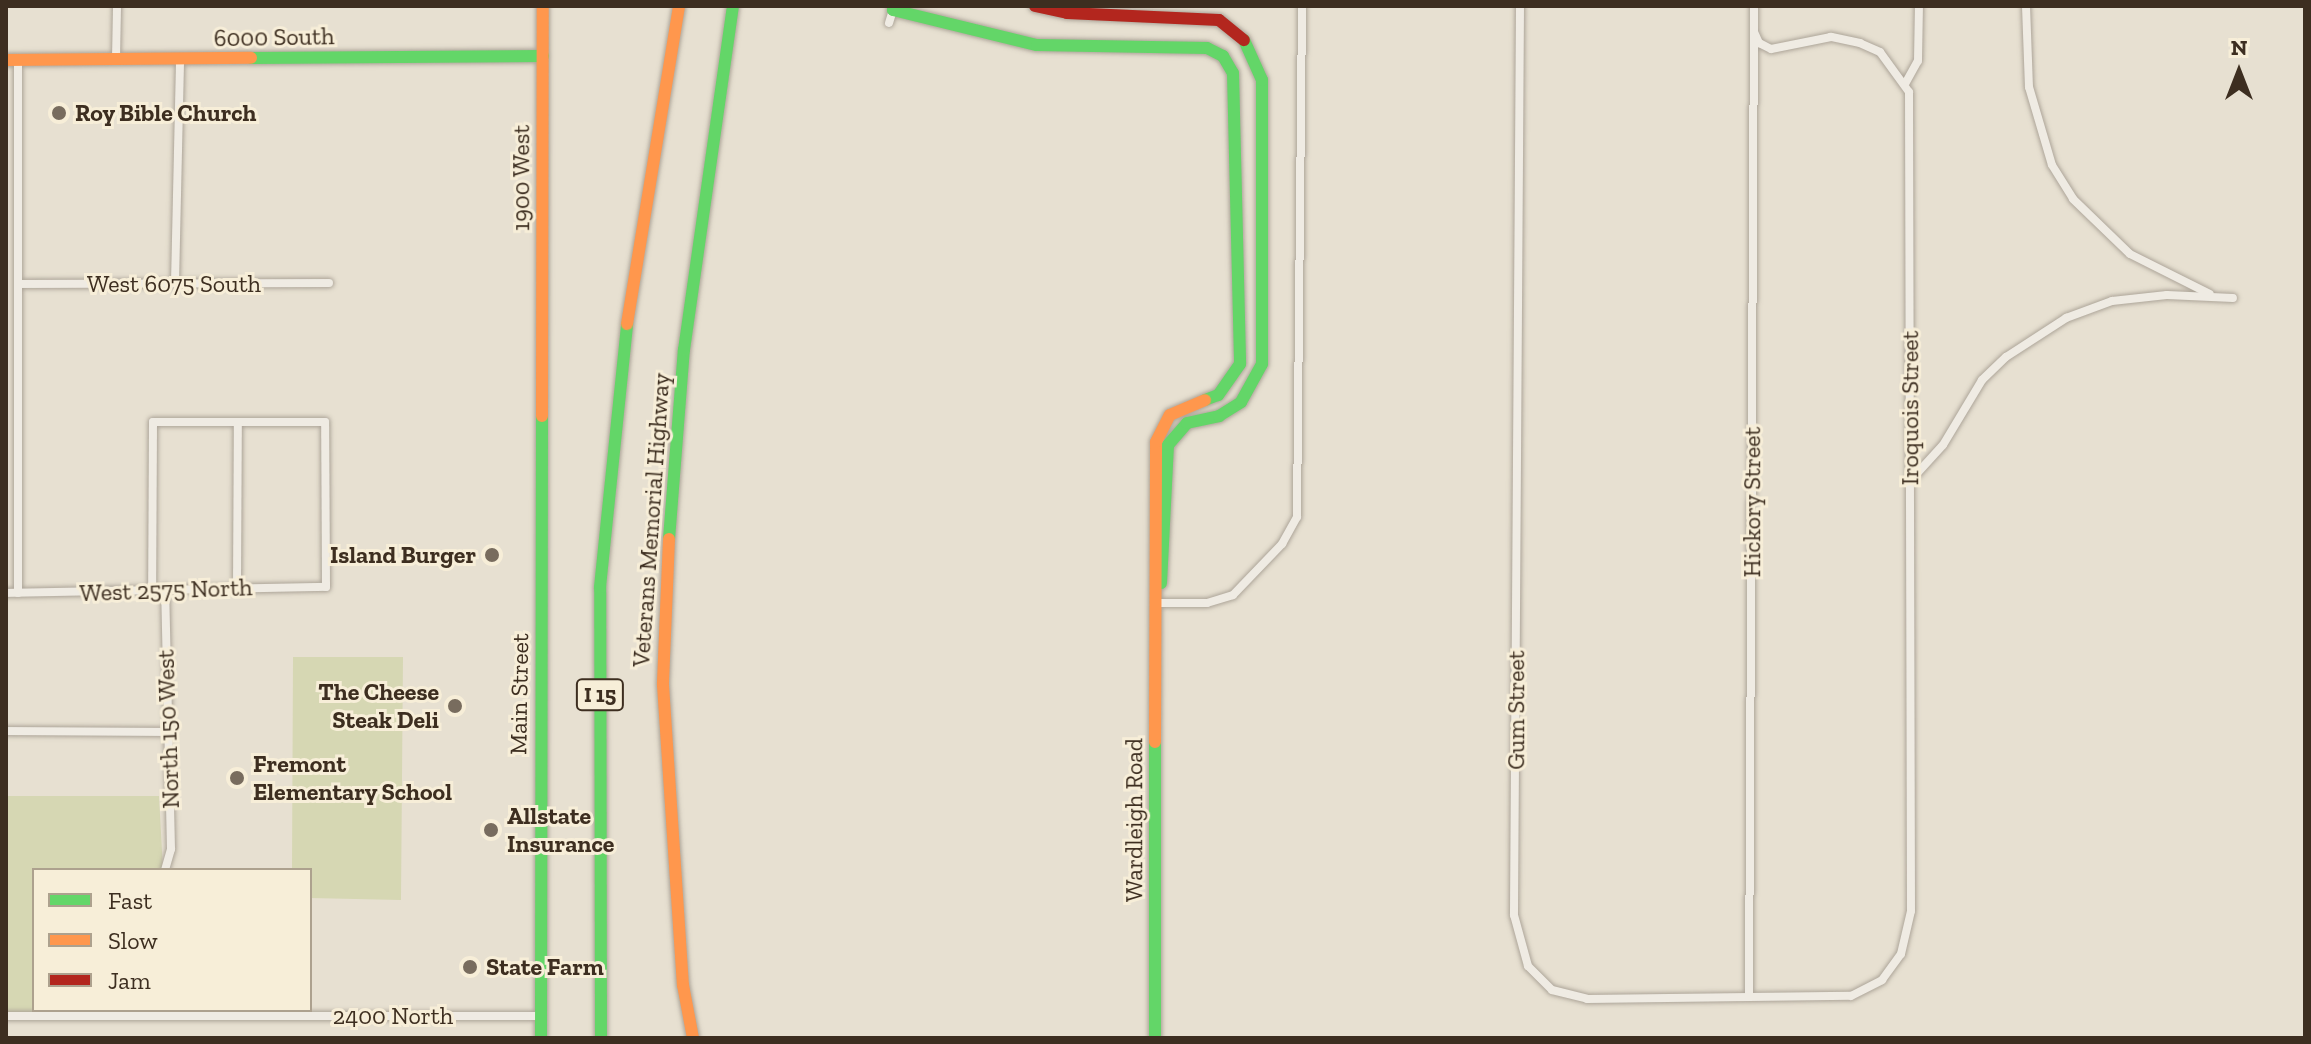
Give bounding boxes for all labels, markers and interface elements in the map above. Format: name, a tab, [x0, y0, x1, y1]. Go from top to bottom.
street label: 6000 South	[213, 22, 335, 52]
north arrow	[2199, 32, 2279, 112]
text: N	[2231, 34, 2247, 61]
place label: Roy Bible Church	[75, 99, 257, 127]
marker: Roy Bible Church	[50, 104, 68, 122]
street label: 1900 West	[507, 124, 535, 232]
street label: West 6075 South	[87, 270, 261, 298]
street label: Iroquois Street	[1896, 331, 1924, 485]
street label: Veterans Memorial Highway	[626, 372, 676, 668]
street label: Hickory Street	[1738, 426, 1766, 578]
place label: Island Burger	[330, 541, 476, 569]
marker: Island Burger	[483, 546, 501, 564]
street label: West 2575 North	[79, 573, 253, 607]
street label: Main Street	[504, 633, 534, 755]
street label: North 150 West	[151, 648, 185, 810]
street label: Gum Street	[1502, 650, 1530, 770]
road number: I 15	[574, 677, 626, 713]
place label: The Cheese Steak Deli	[318, 678, 439, 734]
marker: The Cheese Steak Deli	[446, 697, 464, 715]
street label: Wardleigh Road	[1120, 738, 1148, 902]
place label: Fremont Elementary School	[253, 750, 453, 806]
marker: Fremont Elementary School	[228, 769, 246, 787]
place label: Allstate Insurance	[507, 802, 614, 858]
marker: Allstate Insurance	[482, 821, 500, 839]
legend	[32, 868, 312, 1012]
text: Fast	[108, 886, 152, 915]
text: Slow	[108, 926, 158, 955]
place label: State Farm	[486, 953, 604, 981]
marker: State Farm	[461, 958, 479, 976]
text: Jam	[108, 966, 151, 995]
street label: 2400 North	[333, 1002, 453, 1030]

